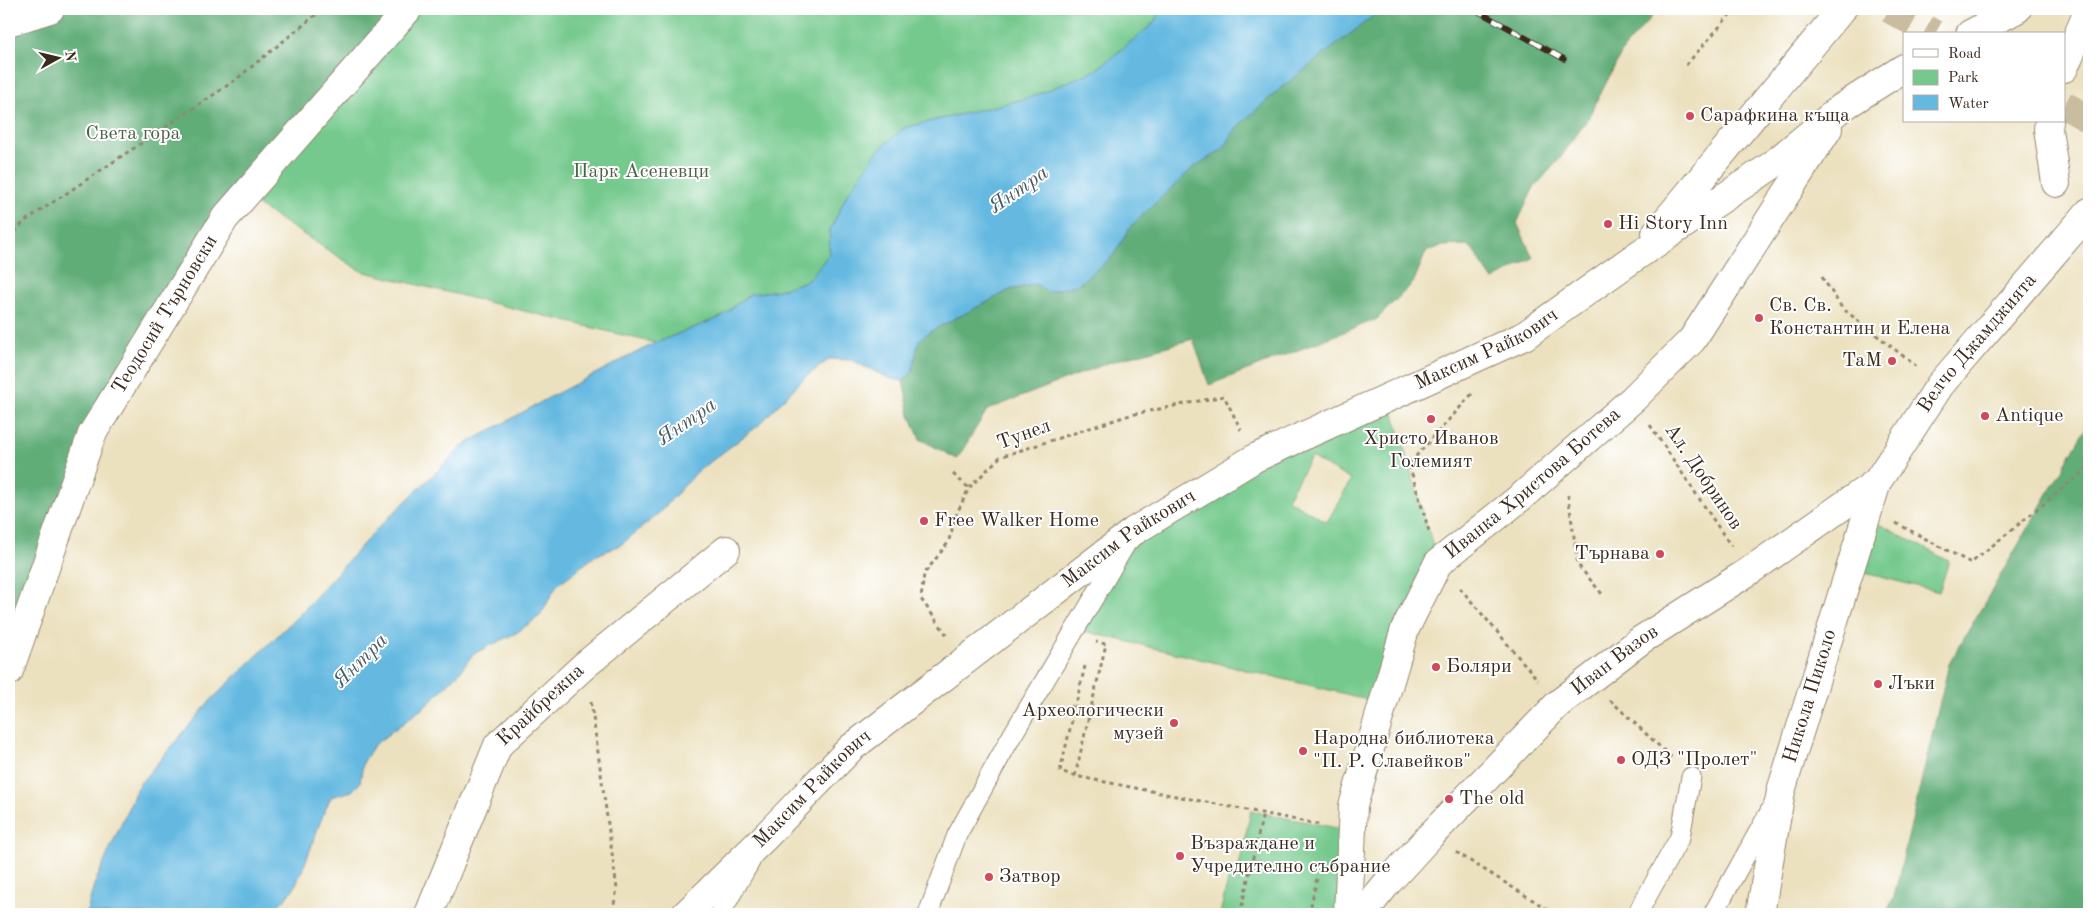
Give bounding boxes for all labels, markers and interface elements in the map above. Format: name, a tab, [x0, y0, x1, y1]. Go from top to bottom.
north arrow	[32, 32, 82, 82]
legend	[1903, 32, 2066, 122]
text: Road	[1948, 47, 1982, 62]
text: N	[62, 50, 78, 63]
text: Park	[1948, 71, 1979, 86]
text: Water	[1948, 97, 1989, 112]
place label: Сарафкина къща	[1700, 106, 1850, 126]
marker: Сарафкина къща	[1684, 110, 1696, 122]
park label: Света гора	[86, 124, 181, 144]
park label: Парк Асеневци	[573, 162, 709, 182]
water label: Янтра	[985, 162, 1053, 218]
place label: Hi Story Inn	[1618, 214, 1728, 234]
marker: Hi Story Inn	[1602, 218, 1614, 230]
street label: Теодосий Търновски	[109, 232, 222, 398]
street label: Велчо Джамджията	[1915, 270, 2041, 416]
place label: Св. Св. Константин и Елена	[1769, 296, 1951, 339]
street label: Максим Райкович	[1412, 305, 1562, 394]
marker: Св. Св. Константин и Елена	[1753, 312, 1765, 324]
place label: ТаМ	[1842, 351, 1882, 371]
marker: ТаМ	[1886, 355, 1898, 367]
water label: Янтра	[653, 394, 721, 450]
street label: Иванка Христова Ботева	[1441, 404, 1625, 563]
place label: Antique	[1995, 406, 2063, 426]
marker: Antique	[1979, 410, 1991, 422]
marker: Христо Иванов Големият	[1425, 413, 1437, 425]
street label: Тунел	[995, 416, 1053, 454]
street label: Ал. Добринов	[1660, 420, 1746, 534]
place label: Христо Иванов Големият	[1363, 429, 1499, 472]
street label: Максим Райкович	[1058, 486, 1199, 592]
place label: Free Walker Home	[934, 511, 1099, 531]
marker: Free Walker Home	[918, 515, 930, 527]
place label: Търнава	[1574, 544, 1650, 564]
marker: Търнава	[1654, 548, 1666, 560]
street label: Иван Вазов	[1568, 622, 1662, 700]
street label: Никола Пиколо	[1780, 627, 1841, 765]
water label: Янтра	[330, 630, 392, 692]
place label: Боляри	[1446, 657, 1512, 677]
street label: Крайбрежна	[494, 661, 588, 750]
marker: Боляри	[1430, 661, 1442, 673]
place label: Лъки	[1888, 674, 1935, 694]
marker: Лъки	[1872, 678, 1884, 690]
place label: Археологически музей	[1022, 701, 1164, 744]
marker: Археологически музей	[1168, 717, 1180, 729]
street label: Максим Райкович	[750, 726, 875, 852]
place label: Народна библиотека "П. Р. Славейков"	[1313, 729, 1495, 772]
marker: Народна библиотека "П. Р. Славейков"	[1297, 745, 1309, 757]
place label: ОДЗ "Пролет"	[1631, 750, 1757, 770]
marker: ОДЗ "Пролет"	[1615, 754, 1627, 766]
place label: The old	[1459, 789, 1525, 809]
marker: The old	[1443, 793, 1455, 805]
place label: Възраждане и Учредително събрание	[1190, 834, 1390, 877]
marker: Възраждане и Учредително събрание	[1174, 850, 1186, 862]
place label: Затвор	[999, 867, 1061, 887]
marker: Затвор	[983, 871, 995, 883]

